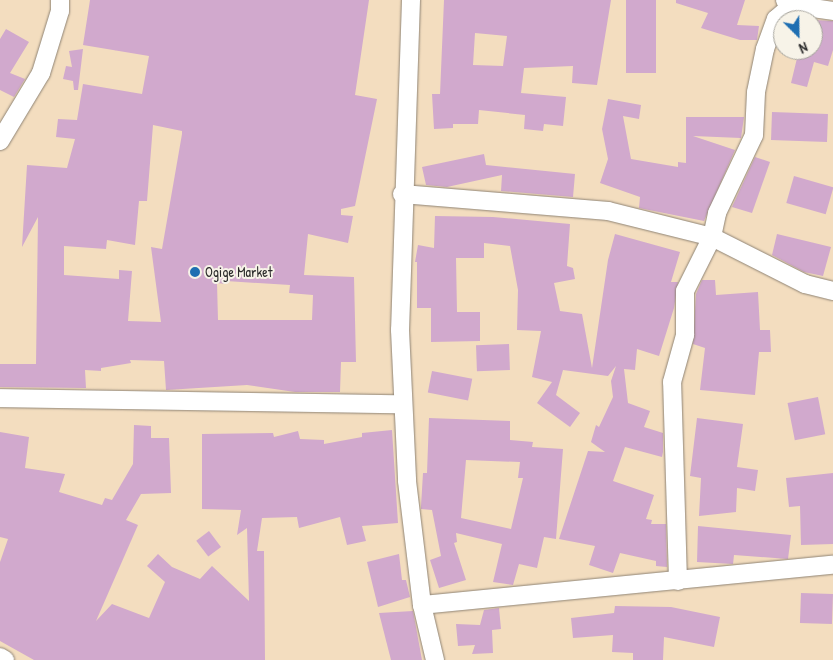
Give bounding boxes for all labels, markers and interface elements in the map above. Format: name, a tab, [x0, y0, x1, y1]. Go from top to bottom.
north arrow	[773, 10, 823, 60]
text: N	[797, 38, 811, 59]
place label: Ogige Market	[205, 264, 273, 280]
marker: Ogige Market	[189, 266, 201, 278]

